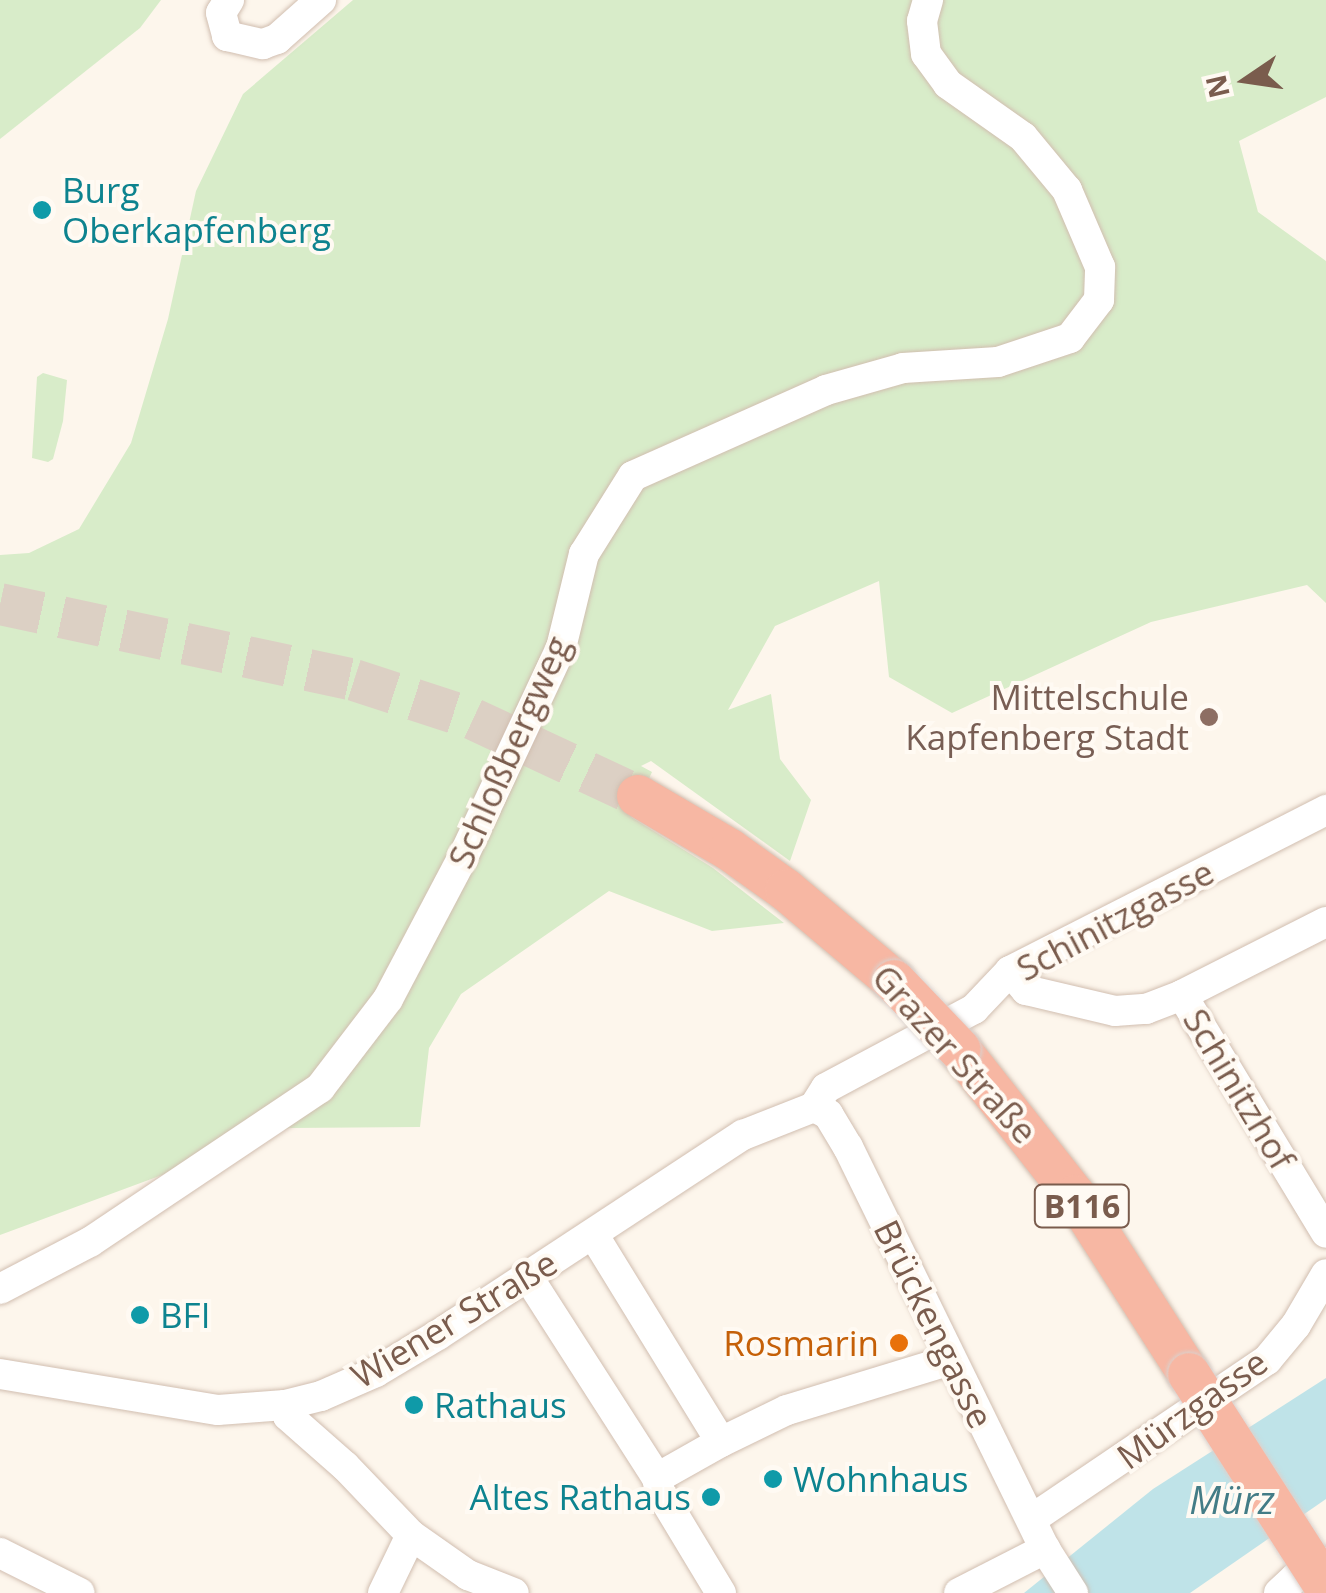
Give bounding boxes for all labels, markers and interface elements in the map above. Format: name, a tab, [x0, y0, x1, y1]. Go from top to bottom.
north arrow	[1196, 30, 1296, 130]
text: N	[1196, 71, 1238, 102]
place label: Burg Oberkapfenberg	[62, 169, 331, 251]
marker: Burg Oberkapfenberg	[31, 199, 53, 221]
street label: Schloßbergweg	[439, 630, 579, 874]
place label: Mittelschule Kapfenberg Stadt	[905, 676, 1189, 758]
marker: Mittelschule Kapfenberg Stadt	[1198, 706, 1220, 728]
street label: Schinitzgasse	[1009, 851, 1221, 989]
street label: Grazer Straße	[864, 956, 1046, 1152]
street label: Schinitzhof	[1175, 1001, 1303, 1177]
road number: B116	[1032, 1179, 1132, 1233]
street label: Brückengasse	[866, 1213, 1002, 1435]
street label: Wiener Straße	[344, 1241, 564, 1397]
place label: BFI	[160, 1294, 210, 1336]
marker: BFI	[129, 1304, 151, 1326]
place label: Rosmarin	[723, 1322, 879, 1364]
marker: Rosmarin	[888, 1332, 910, 1354]
street label: Mürzgasse	[1109, 1341, 1275, 1477]
place label: Rathaus	[434, 1384, 567, 1426]
marker: Rathaus	[403, 1394, 425, 1416]
place label: Wohnhaus	[793, 1458, 968, 1500]
marker: Wohnhaus	[762, 1468, 784, 1490]
place label: Altes Rathaus	[470, 1476, 691, 1518]
water label: Mürz	[1189, 1477, 1275, 1523]
marker: Altes Rathaus	[700, 1486, 722, 1508]

